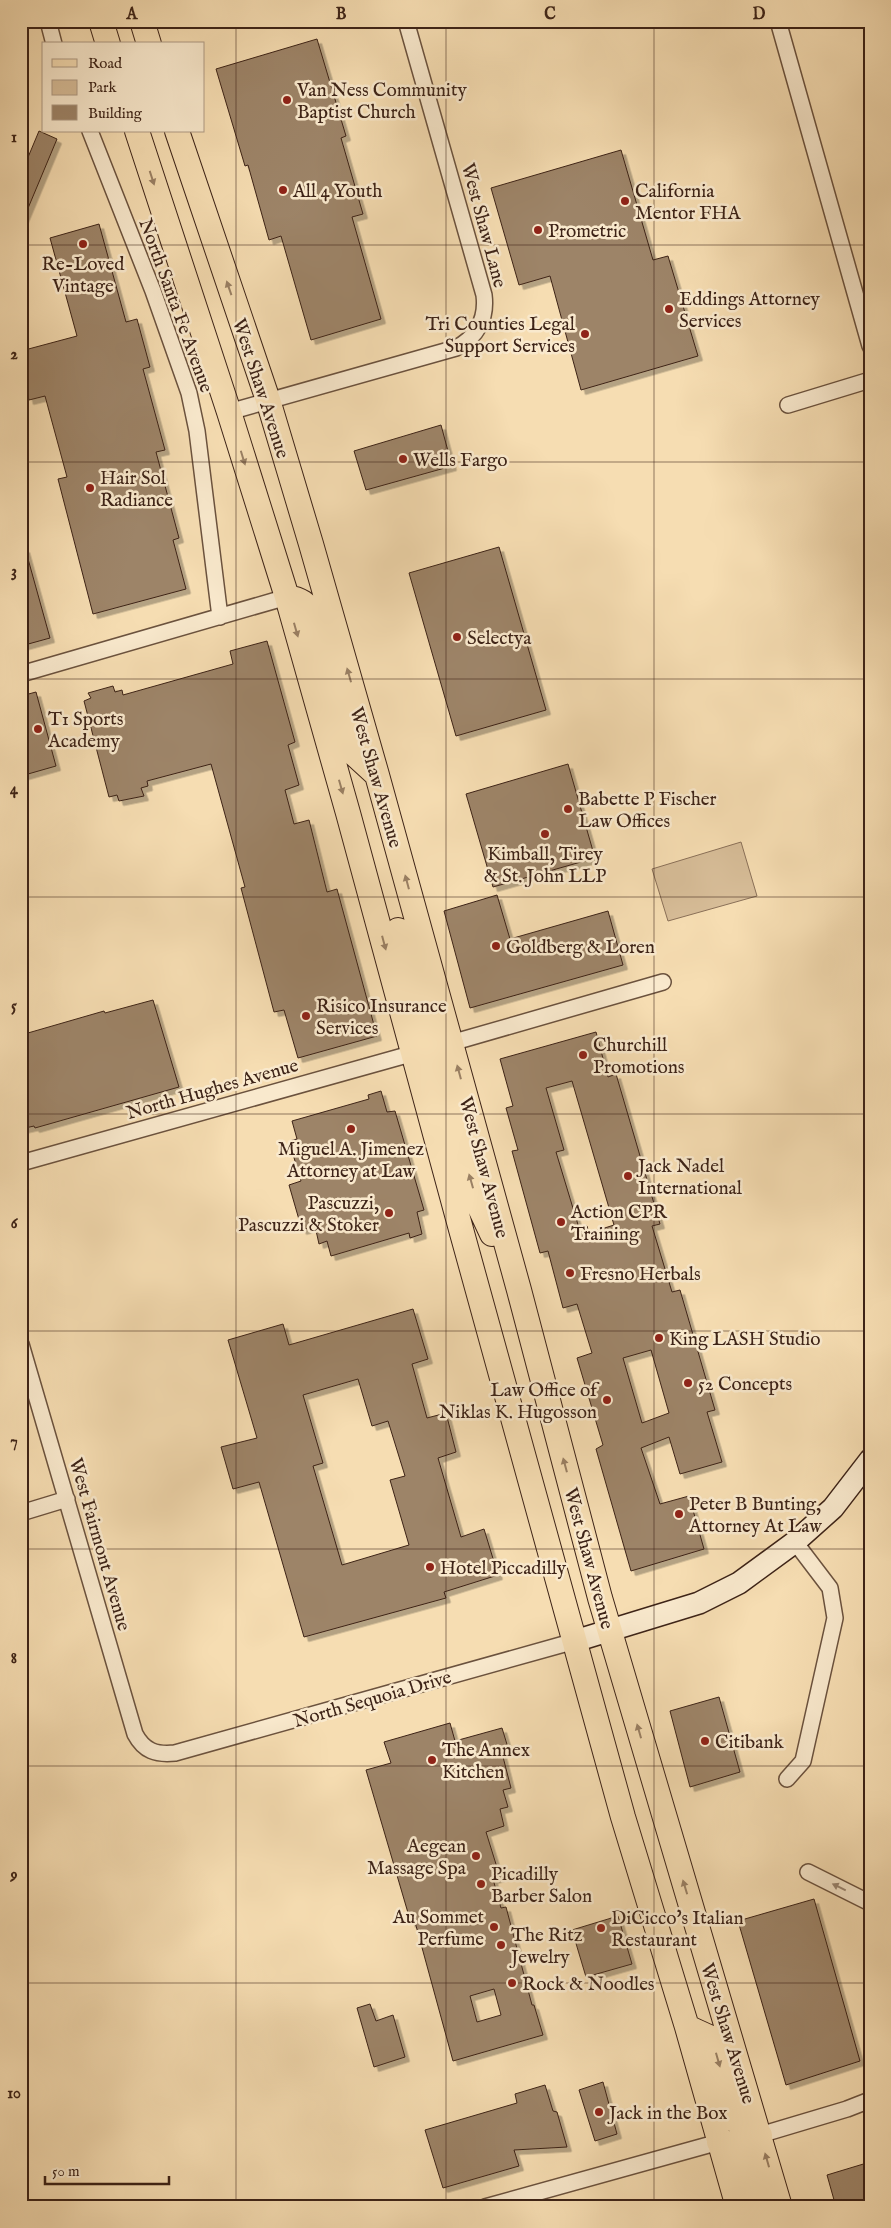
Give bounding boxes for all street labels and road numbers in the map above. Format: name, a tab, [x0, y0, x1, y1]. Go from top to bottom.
street label: West Shaw Lane	[455, 160, 511, 291]
street label: North Santa Fe Avenue	[132, 215, 218, 396]
street label: West Shaw Avenue	[226, 316, 294, 462]
street label: West Shaw Avenue	[343, 704, 407, 851]
street label: North Hughes Avenue	[124, 1054, 302, 1126]
street label: West Shaw Avenue	[453, 1094, 514, 1241]
street label: West Fairmont Avenue	[63, 1455, 135, 1634]
street label: West Shaw Avenue	[558, 1485, 619, 1632]
street label: North Sequoia Drive	[291, 1666, 455, 1734]
street label: West Shaw Avenue	[694, 1960, 760, 2107]

